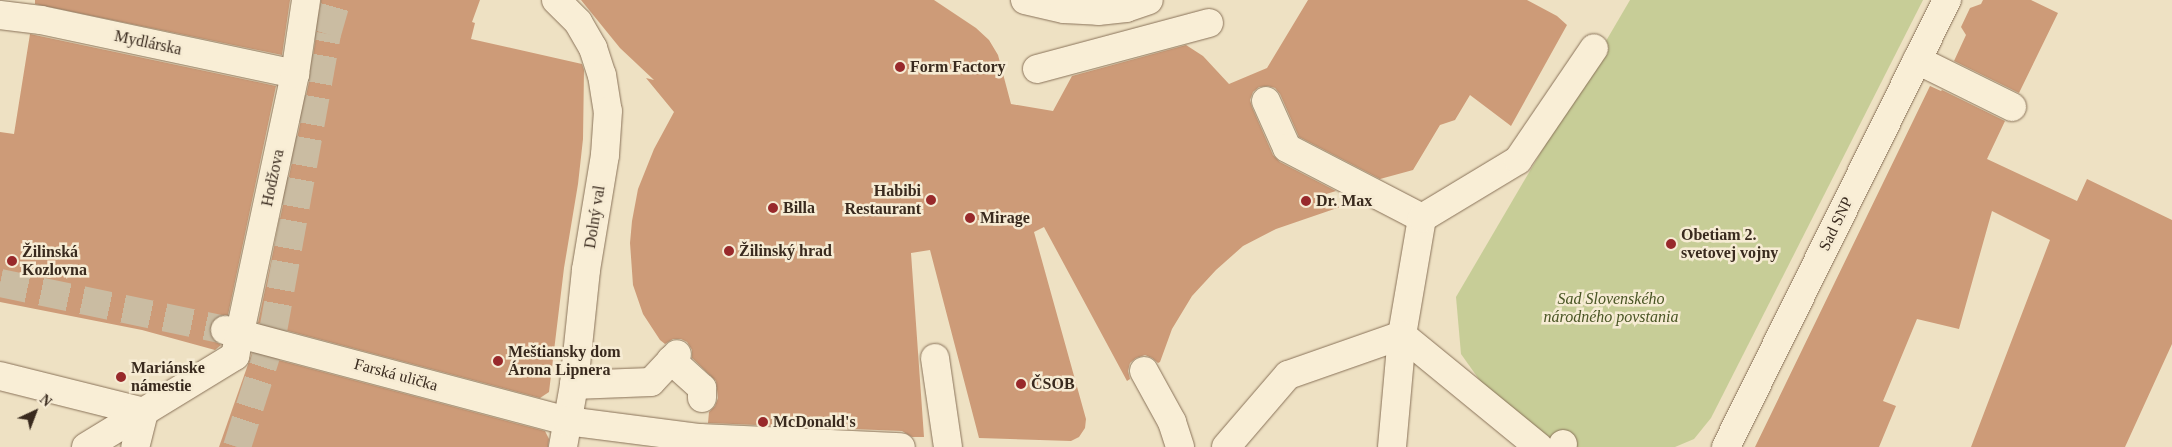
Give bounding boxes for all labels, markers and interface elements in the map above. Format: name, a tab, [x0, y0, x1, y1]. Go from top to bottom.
street label: Mydlárska	[113, 26, 183, 60]
place label: Form Factory	[910, 57, 1006, 77]
marker: Form Factory	[894, 61, 906, 73]
street label: Hodžova	[258, 148, 288, 208]
place label: Habibi Restaurant	[845, 181, 921, 219]
street label: Dolný val	[581, 184, 609, 250]
place label: Dr. Max	[1316, 191, 1372, 211]
marker: Habibi Restaurant	[925, 194, 937, 206]
street label: Sad SNP	[1815, 194, 1857, 254]
marker: Dr. Max	[1300, 195, 1312, 207]
place label: Billa	[783, 198, 815, 218]
marker: Billa	[767, 202, 779, 214]
place label: Mirage	[980, 208, 1030, 228]
marker: Mirage	[964, 212, 976, 224]
place label: Obetiam 2. svetovej vojny	[1681, 225, 1778, 263]
marker: Obetiam 2. svetovej vojny	[1665, 238, 1677, 250]
place label: Žilinský hrad	[739, 241, 832, 261]
place label: Žilinská Kozlovna	[22, 242, 87, 280]
marker: Žilinský hrad	[723, 245, 735, 257]
marker: Žilinská Kozlovna	[6, 255, 18, 267]
park label: Sad Slovenského národného povstania	[1544, 289, 1678, 327]
place label: Meštiansky dom Árona Lipnera	[508, 342, 620, 380]
street label: Farská ulička	[352, 355, 440, 395]
marker: Meštiansky dom Árona Lipnera	[492, 355, 504, 367]
place label: Mariánske námestie	[131, 358, 205, 396]
marker: Mariánske námestie	[115, 371, 127, 383]
place label: ČSOB	[1031, 374, 1075, 394]
marker: ČSOB	[1015, 378, 1027, 390]
north arrow	[10, 387, 60, 437]
text: N	[37, 392, 54, 410]
place label: McDonald's	[773, 412, 856, 432]
marker: McDonald's	[757, 416, 769, 428]

